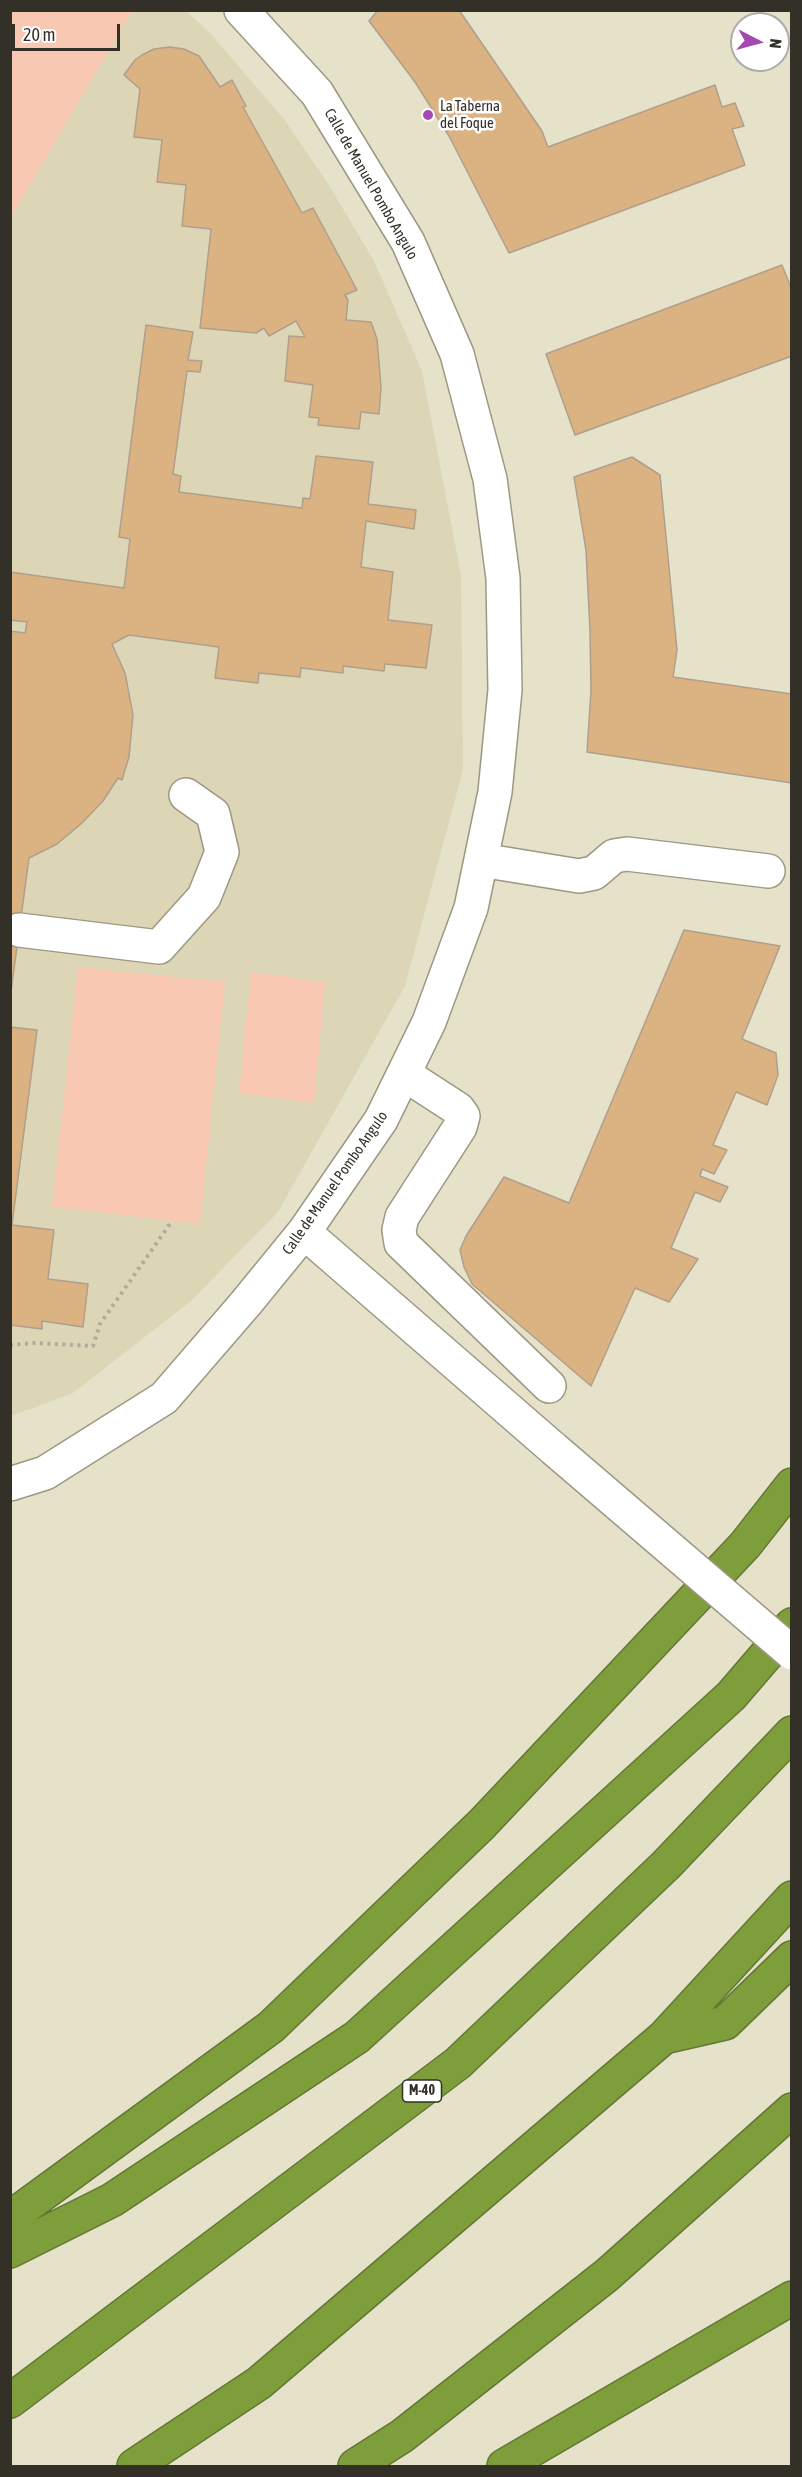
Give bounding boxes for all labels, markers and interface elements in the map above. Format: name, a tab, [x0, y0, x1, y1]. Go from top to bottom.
scale bar	[15, 12, 123, 50]
north arrow	[730, 12, 790, 72]
text: 20 m	[23, 24, 55, 45]
text: N	[766, 38, 785, 49]
place label: La Taberna del Foque	[440, 97, 500, 132]
street label: Calle de Manuel Pombo Angulo	[320, 105, 422, 263]
marker: La Taberna del Foque	[421, 108, 435, 122]
street label: Calle de Manuel Pombo Angulo	[279, 1108, 391, 1258]
road number: M-40	[402, 2080, 442, 2102]

